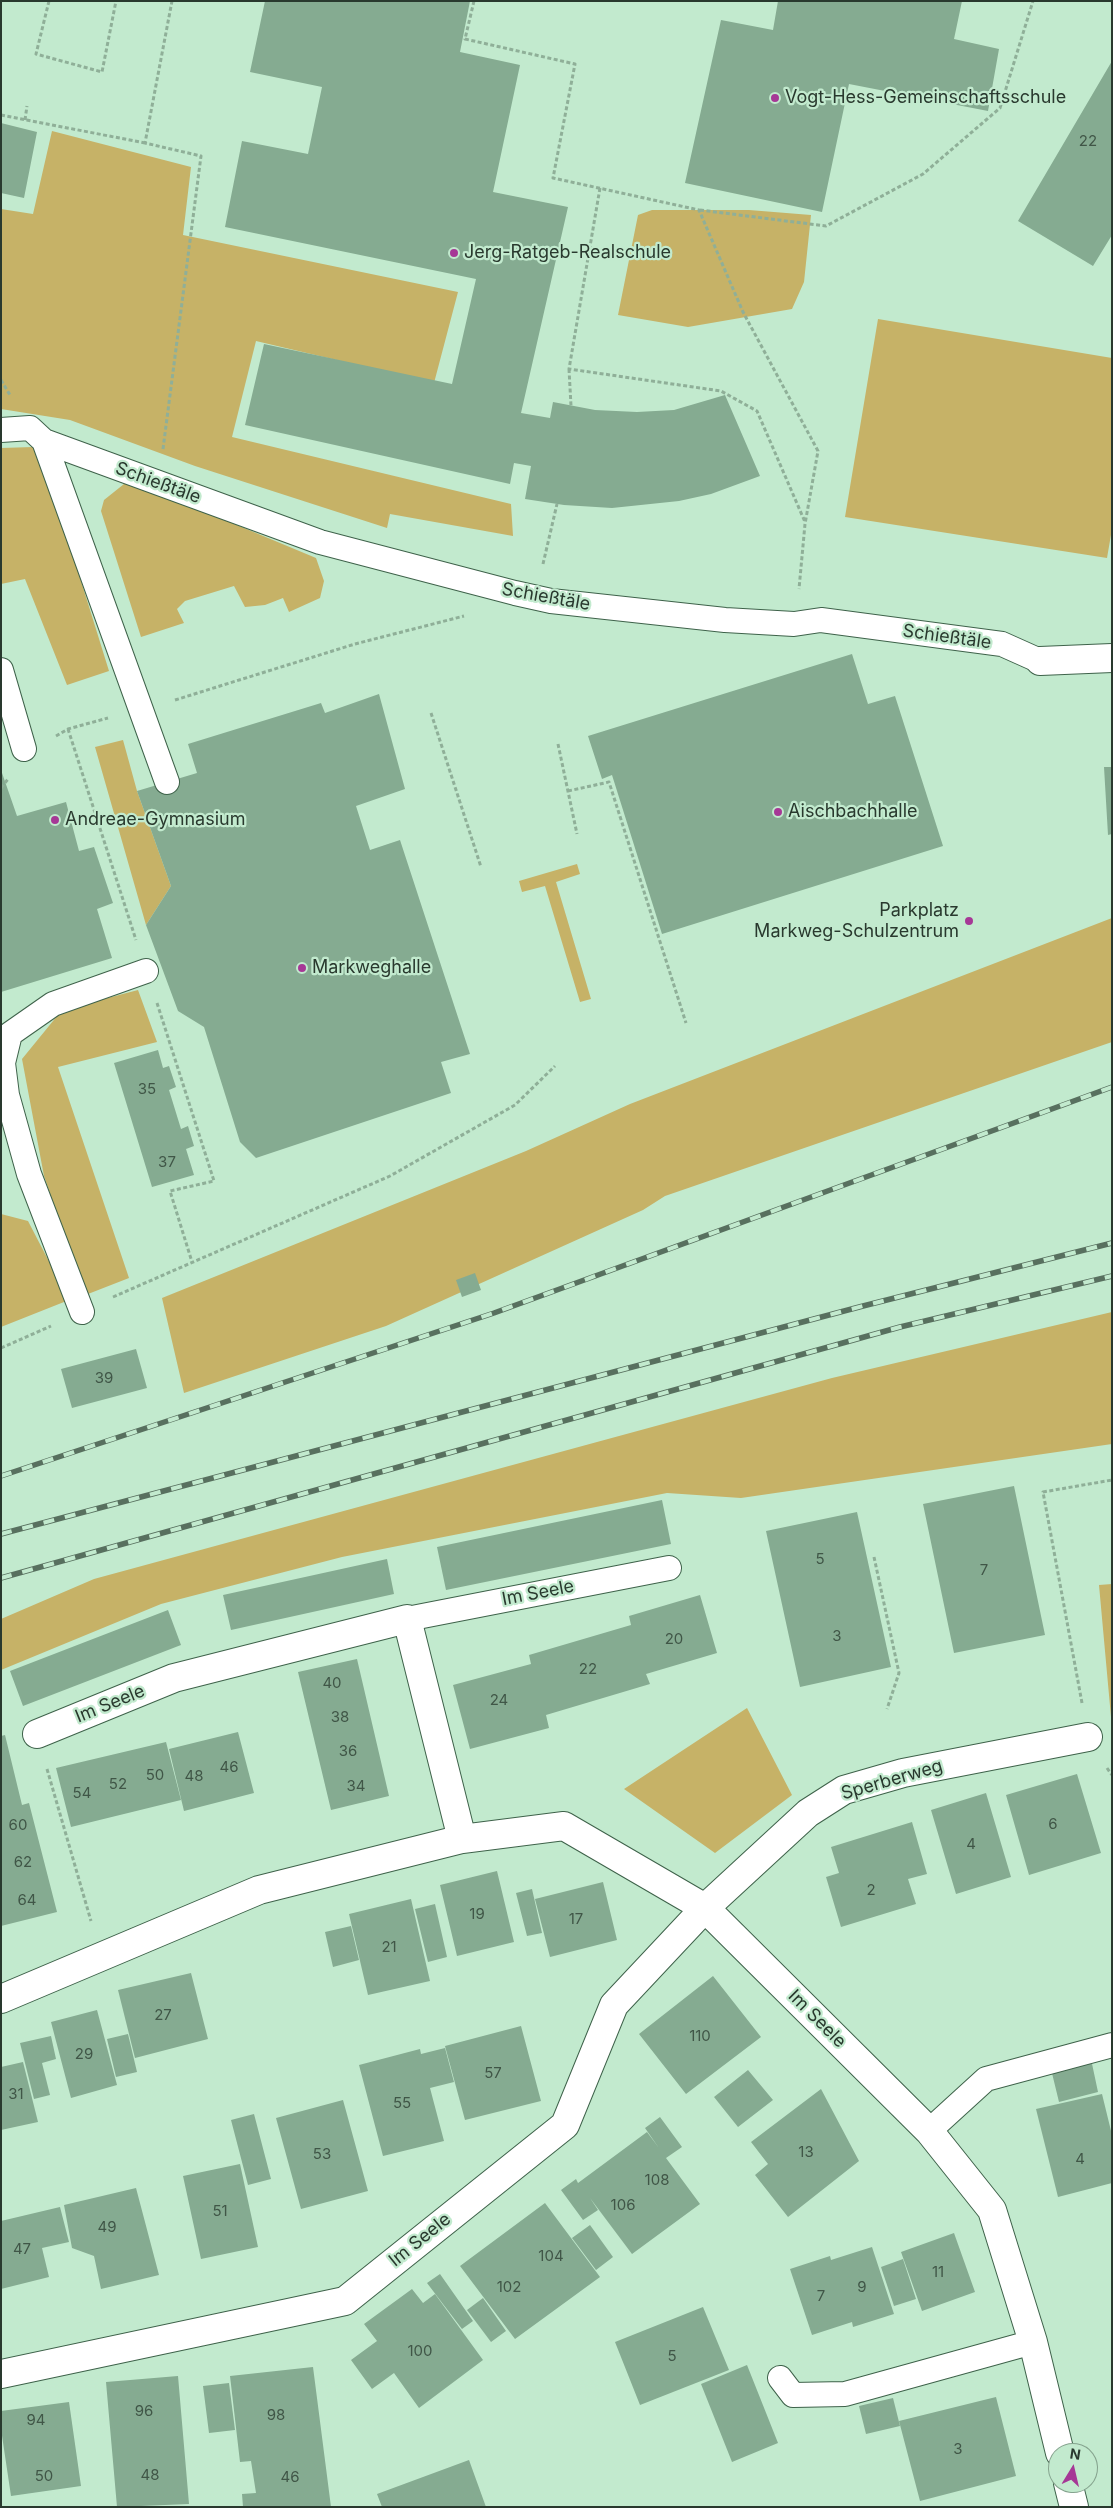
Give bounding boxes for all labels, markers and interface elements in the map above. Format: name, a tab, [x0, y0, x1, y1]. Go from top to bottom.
place label: Vogt-Hess-Gemeinschaftsschule	[785, 87, 1066, 109]
marker: Vogt-Hess-Gemeinschaftsschule	[769, 92, 781, 104]
house number: 22	[1079, 132, 1097, 150]
place label: Jerg-Ratgeb-Realschule	[464, 242, 671, 264]
marker: Jerg-Ratgeb-Realschule	[448, 247, 460, 259]
street label: Schießtäle	[112, 458, 204, 508]
street label: Schießtäle	[500, 579, 592, 615]
street label: Schießtäle	[901, 620, 993, 654]
place label: Aischbachhalle	[788, 801, 917, 823]
marker: Aischbachhalle	[772, 806, 784, 818]
place label: Andreae-Gymnasium	[65, 809, 245, 831]
marker: Andreae-Gymnasium	[49, 814, 61, 826]
place label: Parkplatz Markweg-Schulzentrum	[754, 900, 959, 942]
marker: Parkplatz Markweg-Schulzentrum	[963, 915, 975, 927]
place label: Markweghalle	[312, 957, 431, 979]
marker: Markweghalle	[296, 962, 308, 974]
house number: 35	[138, 1080, 156, 1098]
house number: 37	[158, 1153, 176, 1171]
house number: 39	[95, 1369, 113, 1387]
house number: 5	[815, 1550, 825, 1568]
house number: 7	[980, 1561, 988, 1579]
street label: Im Seele	[500, 1575, 576, 1611]
house number: 3	[832, 1627, 842, 1645]
house number: 20	[665, 1630, 683, 1648]
house number: 22	[579, 1660, 597, 1678]
house number: 40	[322, 1674, 342, 1692]
street label: Im Seele	[72, 1680, 148, 1728]
house number: 24	[490, 1691, 508, 1709]
house number: 38	[331, 1708, 349, 1726]
house number: 36	[339, 1742, 357, 1760]
street label: Sperberweg	[839, 1755, 945, 1805]
house number: 46	[220, 1758, 238, 1776]
house number: 50	[146, 1766, 164, 1784]
house number: 48	[185, 1767, 203, 1785]
house number: 52	[109, 1775, 127, 1793]
house number: 34	[347, 1777, 365, 1795]
house number: 54	[73, 1784, 91, 1802]
house number: 6	[1048, 1815, 1058, 1833]
house number: 60	[9, 1816, 27, 1834]
house number: 4	[966, 1835, 976, 1853]
house number: 62	[14, 1853, 32, 1871]
house number: 2	[866, 1881, 876, 1899]
house number: 64	[18, 1891, 36, 1909]
house number: 19	[469, 1905, 485, 1923]
house number: 17	[569, 1910, 583, 1928]
house number: 21	[381, 1938, 397, 1956]
street label: Im Seele	[784, 1986, 850, 2052]
house number: 27	[154, 2006, 172, 2024]
house number: 110	[689, 2027, 711, 2045]
house number: 29	[75, 2045, 93, 2063]
house number: 57	[484, 2064, 502, 2082]
house number: 31	[8, 2085, 24, 2103]
house number: 55	[393, 2094, 411, 2112]
house number: 13	[798, 2143, 814, 2161]
house number: 53	[313, 2145, 331, 2163]
house number: 4	[1075, 2150, 1085, 2168]
house number: 108	[645, 2171, 669, 2189]
house number: 106	[611, 2196, 635, 2214]
house number: 51	[212, 2202, 228, 2220]
street label: Im Seele	[385, 2209, 455, 2271]
house number: 49	[98, 2218, 116, 2236]
house number: 47	[13, 2240, 31, 2258]
house number: 104	[538, 2247, 564, 2265]
house number: 11	[932, 2263, 944, 2281]
house number: 102	[497, 2278, 521, 2296]
house number: 9	[857, 2278, 867, 2296]
house number: 7	[817, 2287, 825, 2305]
house number: 100	[407, 2342, 433, 2360]
house number: 5	[667, 2347, 677, 2365]
house number: 96	[135, 2402, 153, 2420]
house number: 98	[267, 2406, 285, 2424]
house number: 94	[27, 2411, 45, 2429]
house number: 3	[953, 2440, 963, 2458]
north arrow	[1048, 2443, 1098, 2493]
text: N	[1069, 2444, 1082, 2463]
house number: 48	[141, 2466, 159, 2484]
house number: 50	[35, 2467, 53, 2485]
house number: 46	[281, 2468, 299, 2486]

